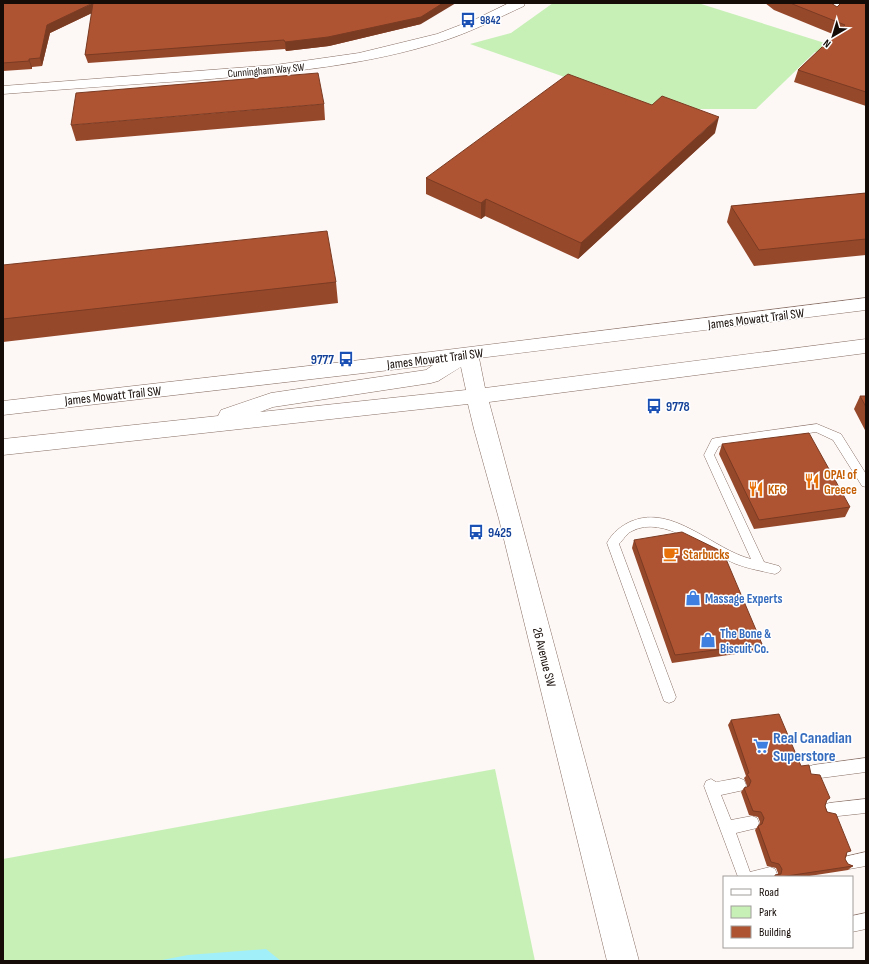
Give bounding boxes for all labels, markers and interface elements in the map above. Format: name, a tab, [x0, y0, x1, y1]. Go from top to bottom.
bus stop icon: 9842	[459, 11, 477, 29]
place label: 9842	[480, 14, 501, 27]
north arrow	[813, 16, 853, 56]
text: N	[821, 36, 833, 50]
street label: Cunningham Way SW	[227, 61, 305, 80]
street label: James Mowatt Trail SW	[706, 305, 806, 333]
street label: James Mowatt Trail SW	[385, 345, 485, 373]
bus stop icon: 9777	[337, 350, 355, 368]
place label: 9777	[311, 352, 334, 368]
street label: James Mowatt Trail SW	[63, 383, 163, 409]
bus stop icon: 9778	[645, 397, 663, 415]
place label: 9778	[666, 399, 690, 415]
place label: OPA! of Greece	[824, 467, 858, 498]
restaurant icon: OPA! of Greece	[803, 472, 821, 490]
restaurant icon: KFC	[747, 480, 765, 498]
place label: KFC	[768, 482, 787, 498]
bus stop icon: 9425	[467, 523, 485, 541]
place label: 9425	[488, 525, 512, 541]
cafe icon: Starbucks	[662, 545, 680, 563]
place label: Starbucks	[683, 547, 730, 563]
shop icon: Massage Experts	[684, 589, 702, 607]
place label: Massage Experts	[705, 591, 782, 607]
street label: 26 Avenue SW	[529, 626, 559, 689]
place label: The Bone & Biscuit Co.	[720, 626, 771, 657]
shop icon: The Bone & Biscuit Co.	[699, 631, 717, 649]
place label: Real Canadian Superstore	[773, 729, 852, 766]
supermarket icon: Real Canadian Superstore	[752, 737, 770, 755]
legend	[723, 876, 853, 948]
text: Road	[759, 885, 779, 900]
text: Park	[759, 905, 777, 920]
text: Building	[759, 925, 791, 940]

